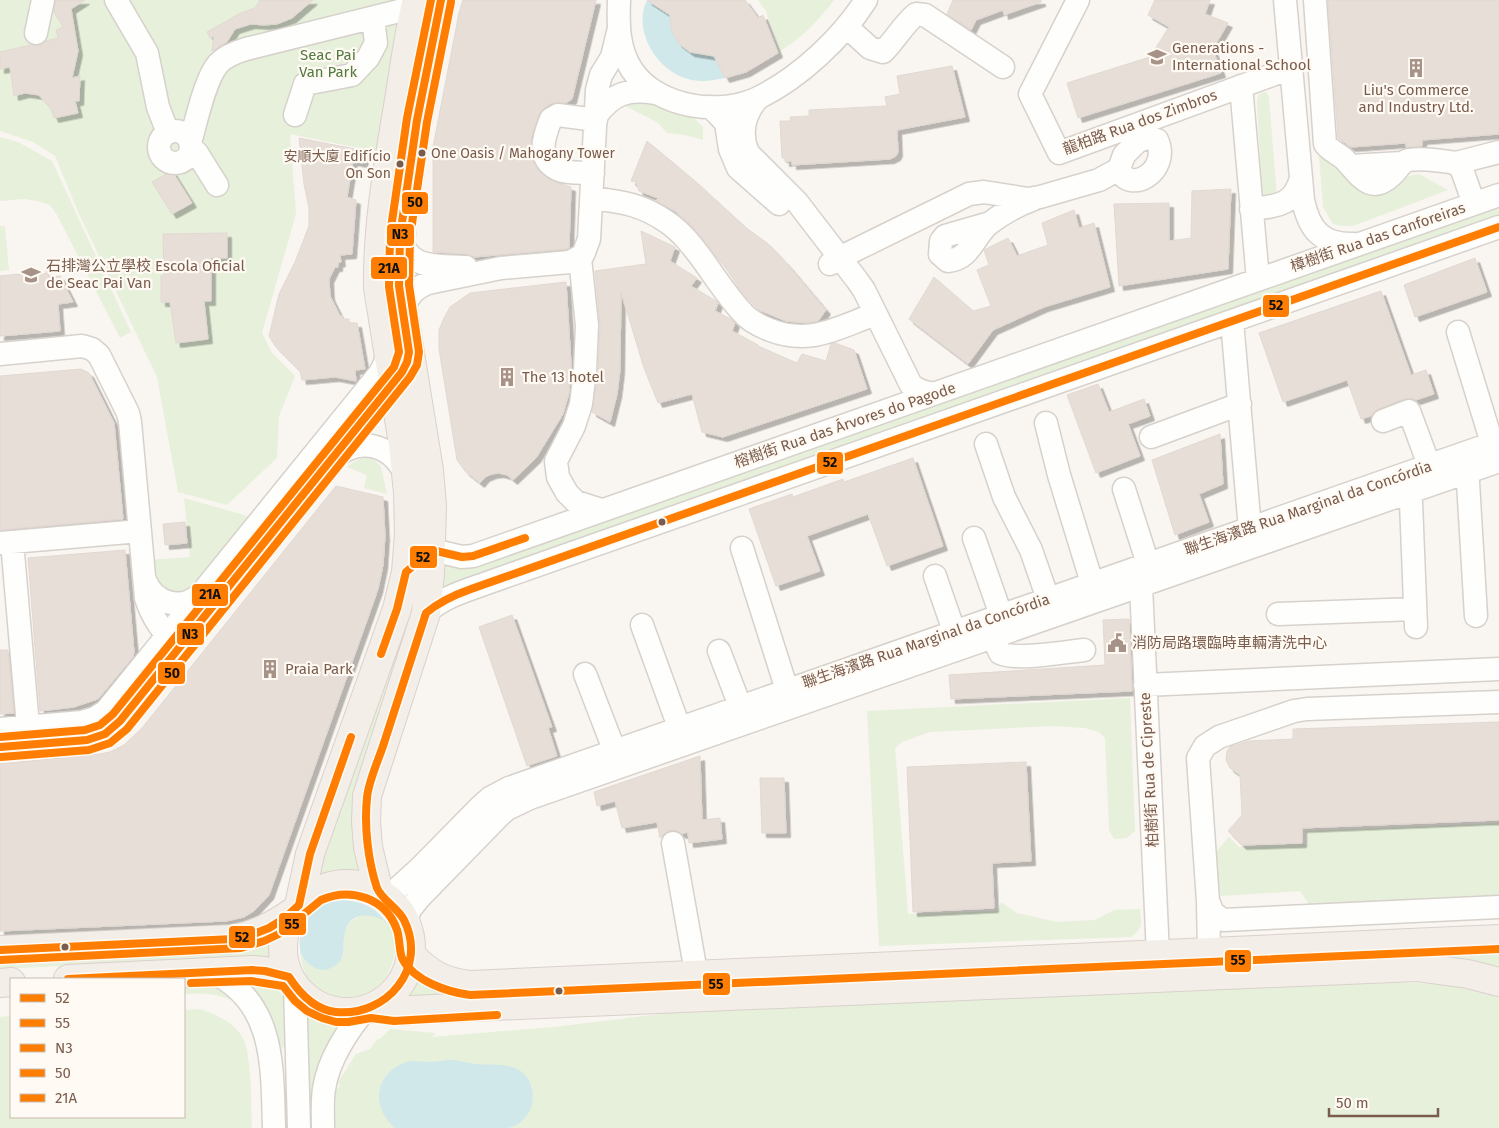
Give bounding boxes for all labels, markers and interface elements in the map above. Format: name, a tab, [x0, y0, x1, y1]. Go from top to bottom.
place label: Generations - International School	[1172, 39, 1312, 74]
park label: Seac Pai Van Park	[299, 46, 357, 81]
school or university icon: Generations - International School	[1146, 46, 1168, 68]
building icon: Liu's Commerce and Industry Ltd.	[1405, 57, 1427, 79]
place label: Liu's Commerce and Industry Ltd.	[1358, 81, 1474, 116]
street label: 龍柏路 Rua dos Zimbros	[1061, 86, 1219, 158]
place label: One Oasis / Mahogany Tower	[431, 145, 616, 162]
place label: 安順大廈 Edifício On Son	[283, 148, 391, 182]
marker: One Oasis / Mahogany Tower	[417, 148, 427, 158]
marker: 安順大廈 Edifício On Son	[395, 159, 405, 169]
line badge: 50	[401, 191, 429, 215]
text: 50	[407, 194, 423, 211]
street label: 樟樹街 Rua das Canforeiras	[1288, 199, 1468, 275]
line badge: N3	[386, 223, 415, 247]
text: N3	[392, 226, 408, 243]
line badge: 21A	[370, 256, 408, 280]
place label: 石排灣公立學校 Escola Oficial de Seac Pai Van	[46, 257, 245, 292]
text: 21A	[378, 260, 401, 277]
school or university icon: 石排灣公立學校 Escola Oficial de Seac Pai Van	[20, 264, 42, 286]
line badge: 52	[1262, 294, 1290, 318]
text: 52	[1269, 297, 1283, 314]
building icon: The 13 hotel	[496, 366, 518, 388]
place label: The 13 hotel	[522, 368, 605, 386]
street label: 榕樹街 Rua das Árvores do Pagode	[732, 379, 958, 471]
line badge: 52	[816, 451, 844, 475]
text: 52	[823, 454, 837, 471]
street label: 聯生海濱路 Rua Marginal da Concórdia	[1182, 457, 1434, 559]
unlabelled marker	[657, 517, 667, 527]
line badge: 52	[409, 545, 438, 569]
text: 52	[416, 549, 430, 566]
line badge: 21A	[191, 583, 229, 607]
text: 21A	[199, 586, 222, 603]
street label: 聯生海濱路 Rua Marginal da Concórdia	[800, 590, 1052, 692]
line badge: N3	[176, 622, 205, 646]
text: N3	[182, 626, 198, 643]
public building icon: 消防局路環臨時車輛清洗中心	[1106, 632, 1128, 654]
place label: 消防局路環臨時車輛清洗中心	[1132, 634, 1327, 652]
building icon: Praia Park	[259, 658, 281, 680]
place label: Praia Park	[285, 660, 353, 678]
line badge: 50	[157, 661, 186, 685]
text: 50	[164, 665, 180, 682]
street label: 柏樹街 Rua de Cipreste	[1136, 692, 1162, 848]
line badge: 55	[278, 912, 307, 936]
text: 55	[285, 916, 300, 933]
line badge: 52	[228, 925, 256, 949]
text: 52	[235, 929, 249, 946]
unlabelled marker	[60, 942, 70, 952]
line badge: 55	[1224, 949, 1252, 973]
text: 55	[1231, 952, 1246, 969]
line badge: 55	[702, 972, 731, 996]
text: 55	[709, 976, 724, 993]
legend	[10, 978, 185, 1118]
unlabelled marker	[554, 986, 564, 996]
text: 52	[55, 989, 70, 1007]
text: 55	[55, 1014, 70, 1032]
text: N3	[55, 1039, 73, 1057]
text: 50	[55, 1064, 71, 1082]
scale bar	[1329, 1086, 1438, 1118]
text: 21A	[55, 1089, 78, 1107]
text: 50 m	[1336, 1094, 1369, 1112]

